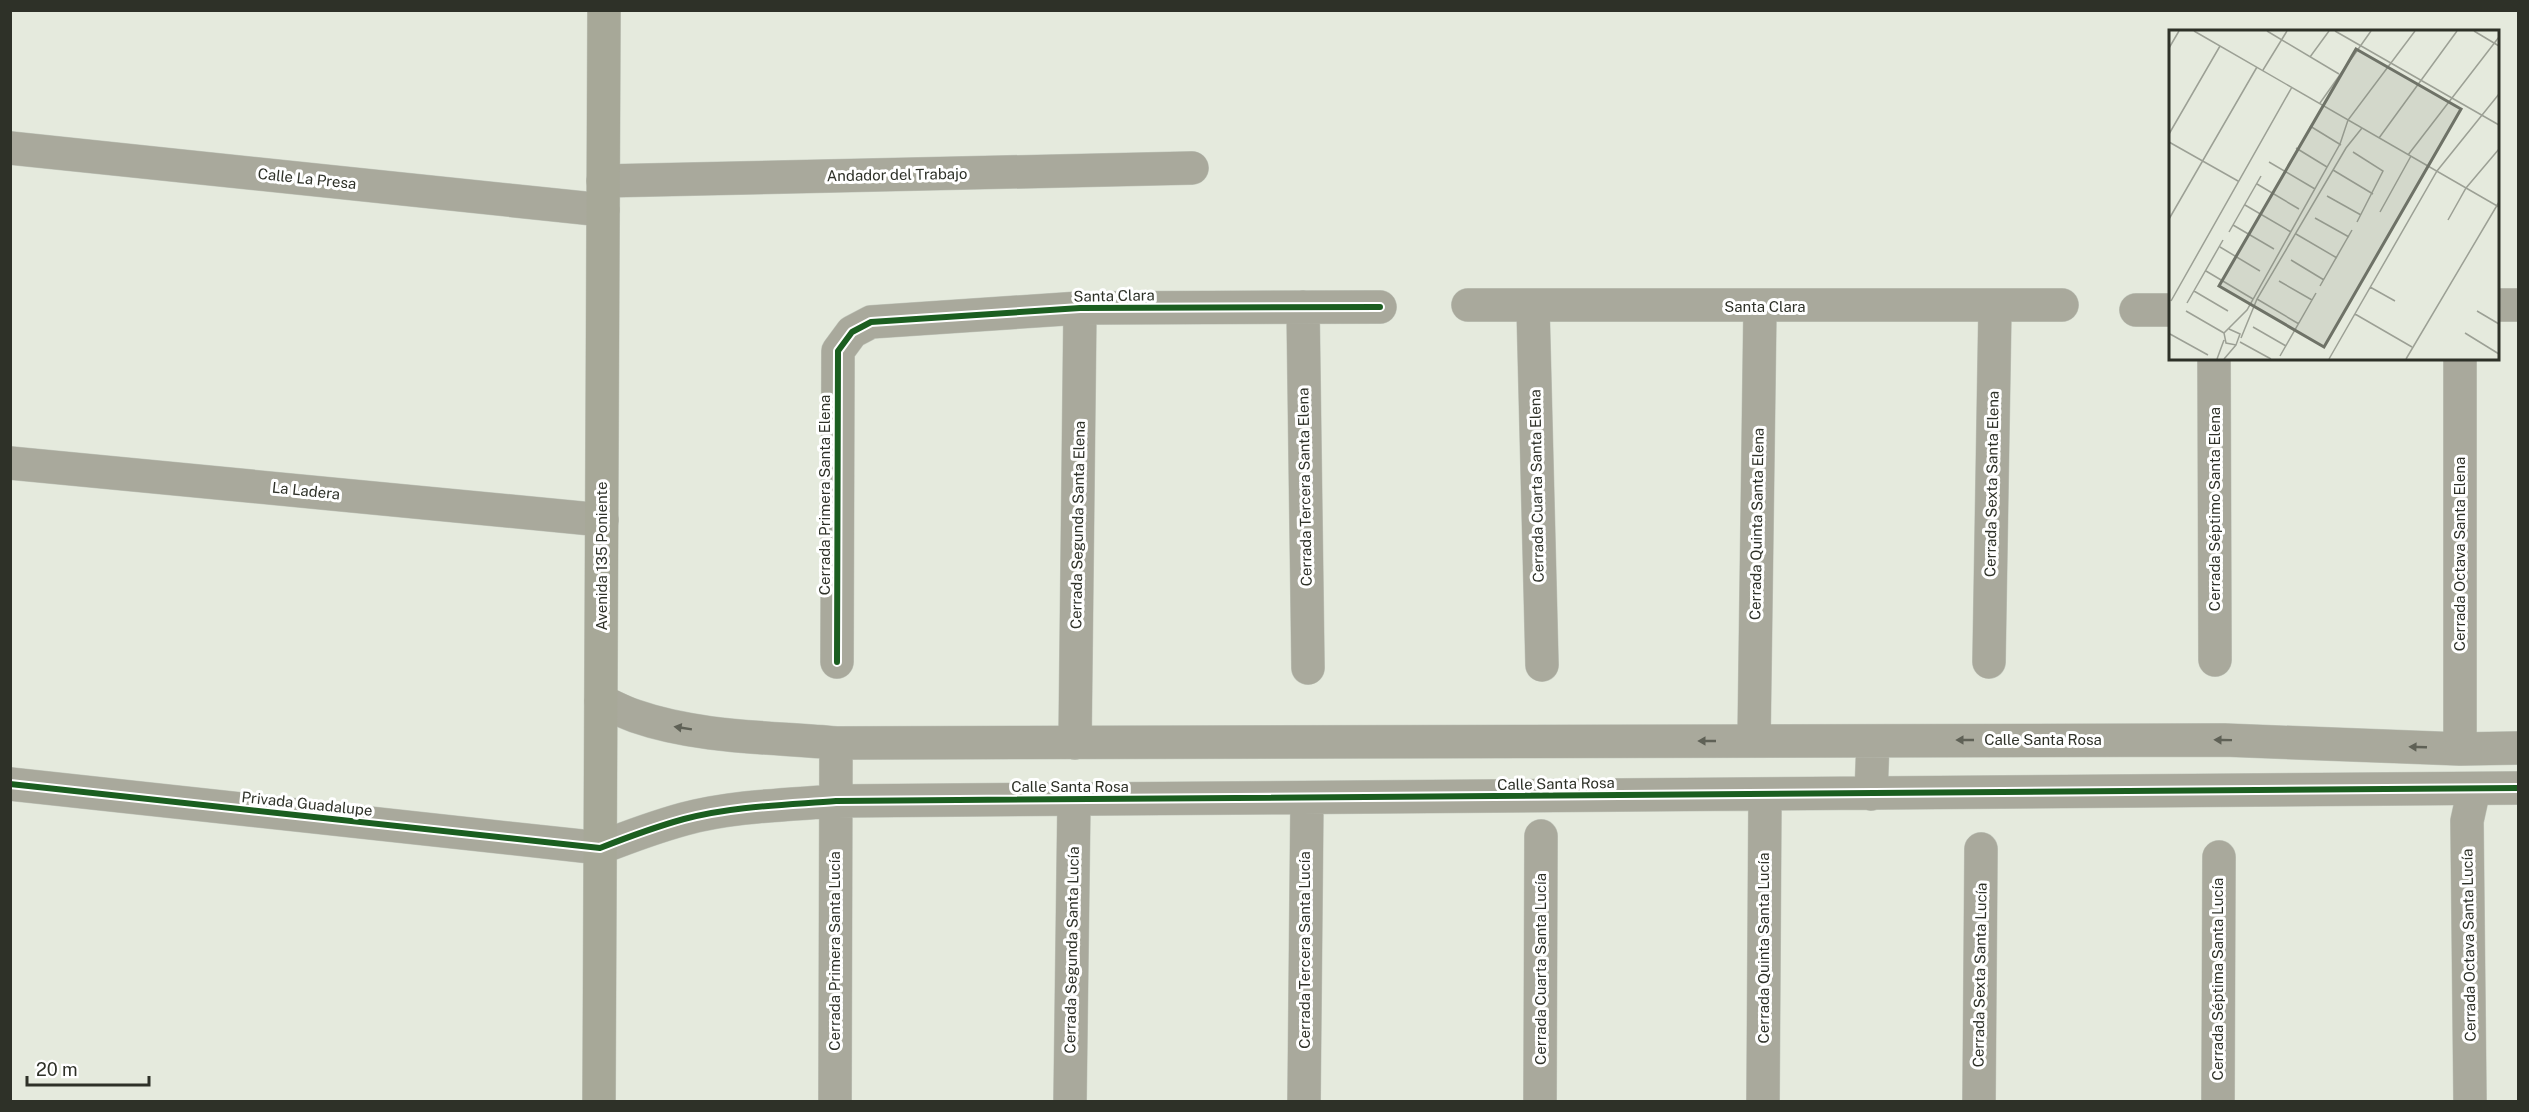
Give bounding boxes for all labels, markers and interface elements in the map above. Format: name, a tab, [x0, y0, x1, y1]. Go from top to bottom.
inset map	[2169, 30, 2499, 360]
street label: Calle La Presa	[257, 165, 357, 192]
street label: Andador del Trabajo	[826, 165, 968, 184]
street label: Santa Clara	[1073, 286, 1155, 305]
street label: Santa Clara	[1724, 298, 1806, 315]
street label: Cerrada Tercera Santa Elena	[1294, 388, 1315, 587]
street label: Cerrada Cuarta Santa Elena	[1526, 389, 1547, 583]
street label: Cerrada Sexta Santa Elena	[1981, 391, 2002, 577]
street label: Cerrada Primera Santa Elena	[816, 395, 833, 595]
street label: Cerrada Séptimo Santa Elena	[2206, 407, 2223, 611]
street label: Cerrada Segunda Santa Elena	[1067, 421, 1088, 629]
street label: Cerrada Quinta Santa Elena	[1746, 428, 1767, 620]
street label: Cerrada Octava Santa Elena	[2451, 457, 2468, 651]
street label: La Ladera	[271, 478, 341, 503]
street label: Avenida 135 Poniente	[593, 482, 610, 630]
one-way arrow	[673, 723, 692, 732]
street label: Calle Santa Rosa	[1984, 731, 2102, 748]
one-way arrow	[1956, 735, 1975, 745]
one-way arrow	[1698, 736, 1717, 746]
one-way arrow	[2214, 736, 2233, 745]
one-way arrow	[2409, 743, 2428, 752]
street label: Calle Santa Rosa	[1497, 774, 1615, 793]
street label: Calle Santa Rosa	[1011, 778, 1129, 795]
street label: Privada Guadalupe	[241, 788, 373, 819]
street label: Cerrada Segunda Santa Lucía	[1061, 846, 1082, 1054]
street label: Cerrada Octava Santa Lucía	[2458, 848, 2479, 1042]
street label: Cerrada Primera Santa Lucía	[826, 851, 843, 1051]
street label: Cerrada Tercera Santa Lucía	[1296, 851, 1313, 1049]
street label: Cerrada Quinta Santa Lucía	[1755, 852, 1772, 1044]
street label: Cerrada Cuarta Santa Lucía	[1532, 873, 1549, 1065]
street label: Cerrada Séptima Santa Lucía	[2209, 878, 2226, 1080]
street label: Cerrada Sexta Santa Lucía	[1969, 882, 1990, 1068]
scale bar	[27, 1049, 148, 1087]
text: 20 m	[36, 1059, 78, 1080]

